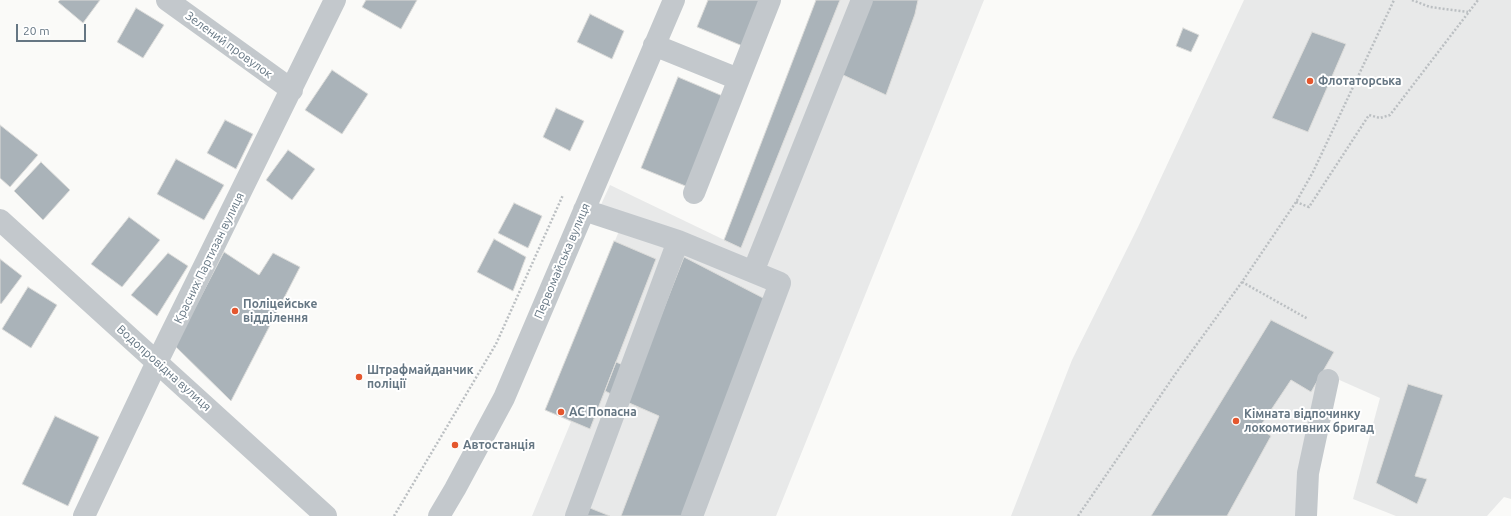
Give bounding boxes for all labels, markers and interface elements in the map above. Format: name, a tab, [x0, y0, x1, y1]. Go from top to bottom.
street label: Зелений провулок	[183, 9, 275, 81]
scale bar	[18, 16, 88, 42]
text: 20 m	[23, 24, 50, 37]
place label: Флотаторська	[1318, 74, 1402, 88]
marker: Флотаторська	[1305, 76, 1315, 86]
street label: Красних Партизан вулиця	[171, 190, 247, 326]
street label: Первомайська вулиця	[531, 201, 593, 321]
place label: Поліцейське відділення	[243, 297, 317, 325]
marker: Поліцейське відділення	[230, 306, 240, 316]
street label: Водопровідна вулиця	[114, 322, 214, 414]
place label: Штрафмайданчик поліції	[367, 363, 473, 391]
marker: Штрафмайданчик поліції	[354, 372, 364, 382]
place label: АС Попасна	[569, 405, 637, 419]
marker: АС Попасна	[556, 407, 566, 417]
place label: Кімната відпочинку локомотивних бригад	[1244, 407, 1374, 435]
marker: Кімната відпочинку локомотивних бригад	[1231, 416, 1241, 426]
place label: Автостанція	[463, 438, 535, 452]
marker: Автостанція	[450, 440, 460, 450]

